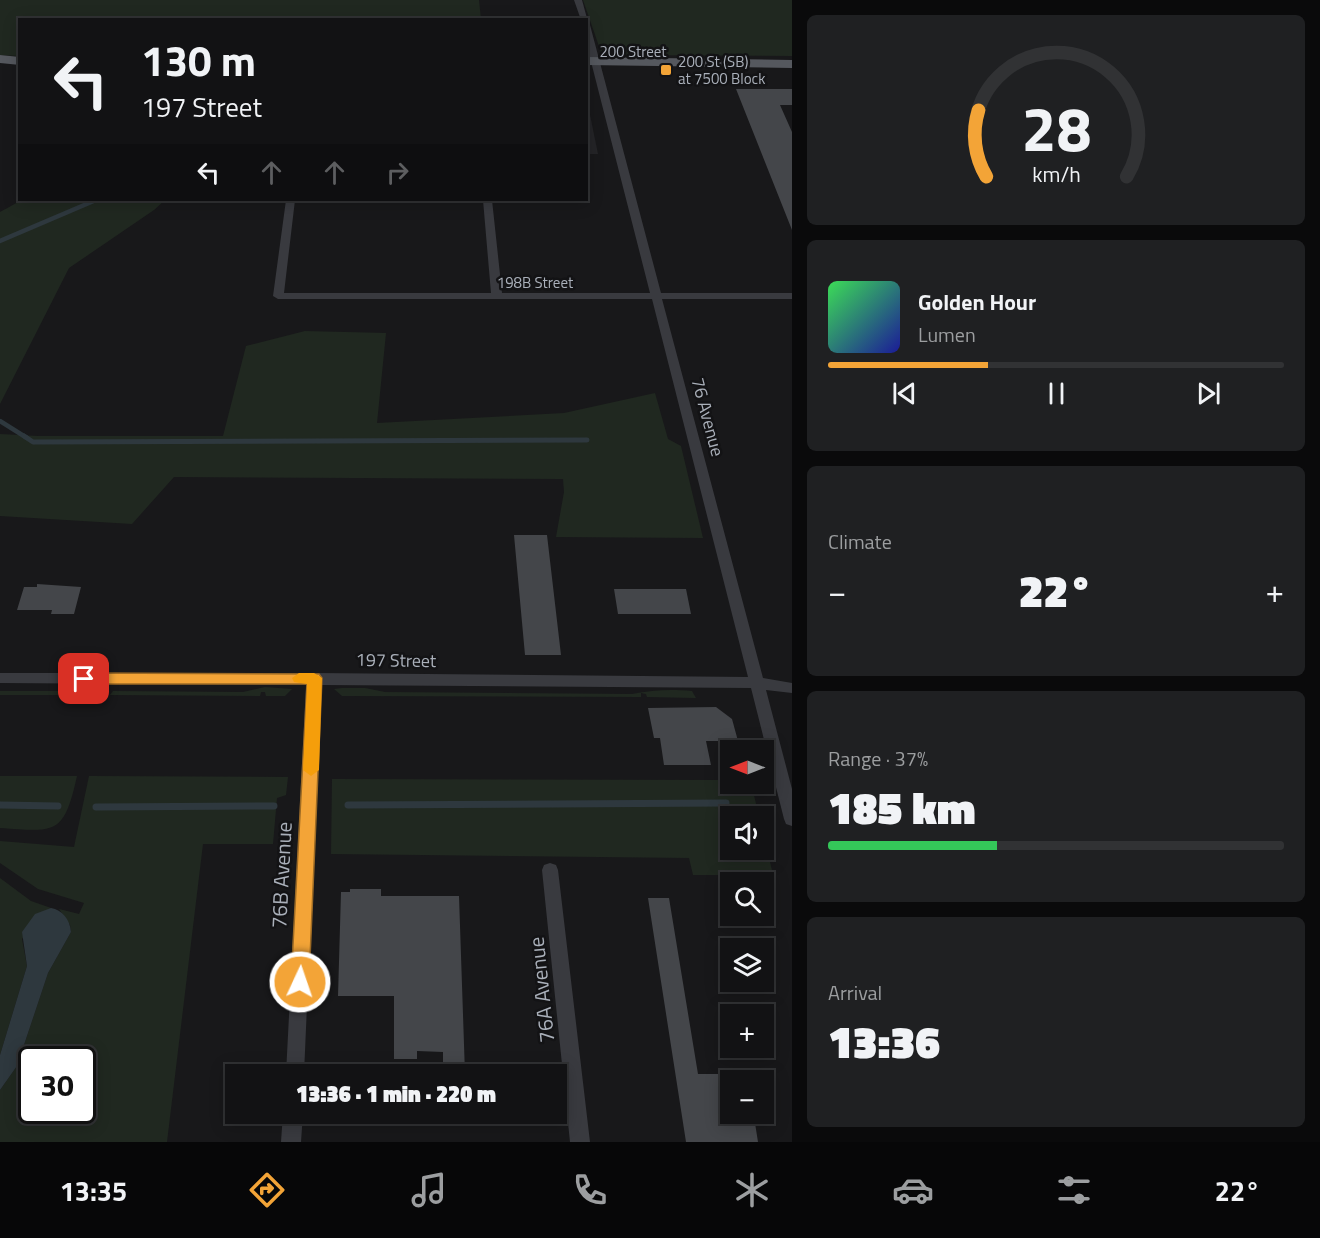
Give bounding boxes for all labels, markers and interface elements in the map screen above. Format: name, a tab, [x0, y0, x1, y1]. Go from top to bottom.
text: 130 m	[141, 28, 256, 92]
street label: 200 Street	[599, 40, 667, 63]
icon: left	[42, 42, 120, 120]
place label: 200 St (SB) at 7500 Block	[678, 50, 765, 90]
marker: 200 St (SB) at 7500 Block	[659, 63, 673, 77]
text: 28	[1021, 80, 1091, 175]
text: 197 Street	[141, 86, 262, 127]
icon: left	[192, 156, 225, 189]
icon: ahead	[255, 156, 288, 189]
icon: ahead	[318, 156, 351, 189]
icon: right	[381, 156, 414, 189]
text: km/h	[1032, 159, 1080, 191]
street label: 198B Street	[497, 271, 574, 294]
text: Golden Hour	[918, 285, 1036, 319]
text: Lumen	[918, 319, 976, 350]
street label: 76 Avenue	[685, 375, 731, 459]
icon: previous	[888, 377, 921, 410]
icon: pause	[1040, 377, 1073, 410]
icon: next	[1192, 377, 1225, 410]
text: Climate	[828, 526, 892, 557]
text: 22°	[1019, 556, 1093, 624]
text: −	[828, 566, 846, 616]
text: +	[1266, 566, 1284, 616]
street label: 197 Street	[355, 646, 437, 674]
pin	[58, 653, 109, 704]
icon: arrive	[67, 662, 100, 695]
north arrow	[720, 740, 774, 794]
map controls	[720, 740, 774, 1124]
text: Range · 37%	[828, 743, 928, 774]
text: 185 km	[828, 773, 976, 841]
button: sound	[720, 806, 774, 860]
street label: 76B Avenue	[262, 821, 300, 929]
button: search	[720, 872, 774, 926]
street label: 76A Avenue	[520, 935, 562, 1045]
button: layers	[720, 938, 774, 992]
position arrow	[268, 950, 332, 1014]
text: Arrival	[828, 977, 882, 1008]
button: +	[720, 1004, 774, 1058]
text: 13:36	[828, 1007, 940, 1075]
speed limit sign: 30	[18, 1046, 96, 1124]
button: −	[720, 1070, 774, 1124]
text: 13:36 · 1 min · 220 m	[296, 1077, 496, 1111]
icon: directions	[246, 1169, 288, 1211]
icon: music	[408, 1169, 450, 1211]
icon: phone	[569, 1169, 611, 1211]
icon: climate	[731, 1169, 773, 1211]
icon: car	[892, 1169, 934, 1211]
icon: filters	[1053, 1169, 1095, 1211]
text: 13:35	[60, 1170, 127, 1211]
text: 22°	[1215, 1170, 1260, 1211]

